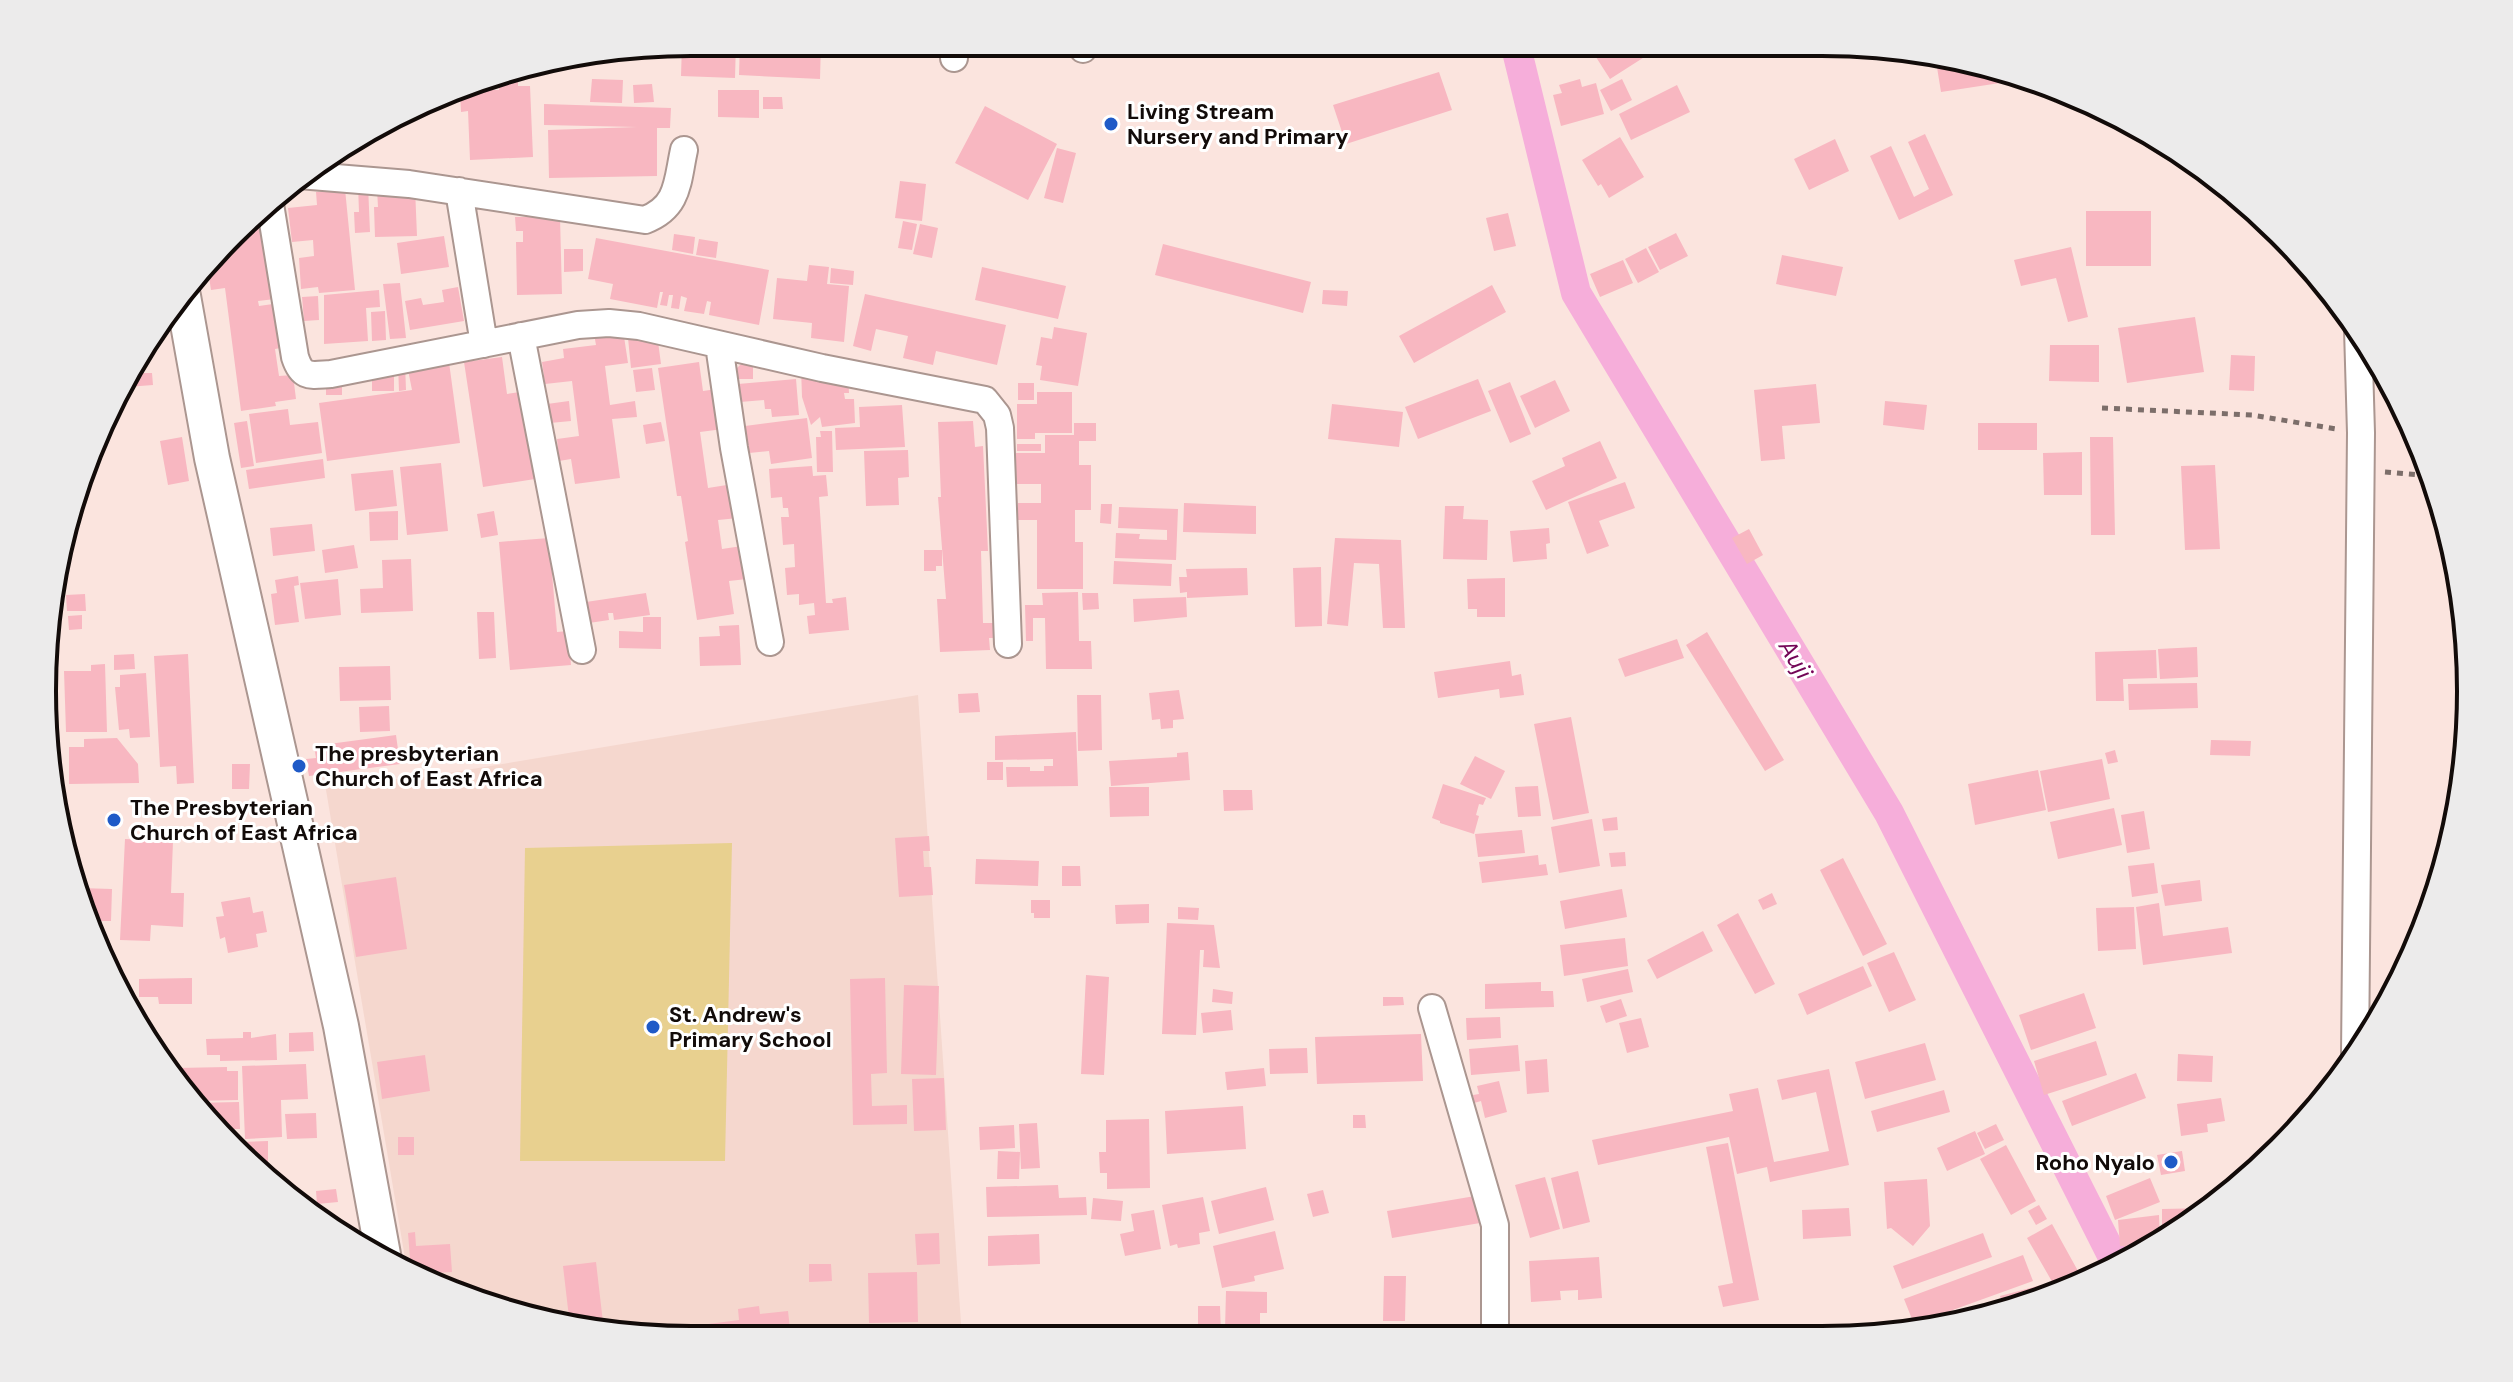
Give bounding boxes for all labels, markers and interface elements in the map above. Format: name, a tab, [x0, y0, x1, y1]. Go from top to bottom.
place label: Living Stream Nursery and Primary	[1127, 97, 1348, 151]
marker: Living Stream Nursery and Primary	[1102, 115, 1120, 133]
water label: Auji	[1772, 633, 1820, 686]
place label: The presbyterian Church of East Africa	[315, 739, 543, 793]
marker: The presbyterian Church of East Africa	[290, 757, 308, 775]
place label: The Presbyterian Church of East Africa	[130, 793, 358, 847]
marker: The Presbyterian Church of East Africa	[105, 811, 123, 829]
place label: St. Andrew's Primary School	[669, 1000, 832, 1054]
marker: St. Andrew's Primary School	[644, 1018, 662, 1036]
place label: Roho Nyalo	[2036, 1148, 2155, 1177]
marker: Roho Nyalo	[2162, 1153, 2180, 1171]

